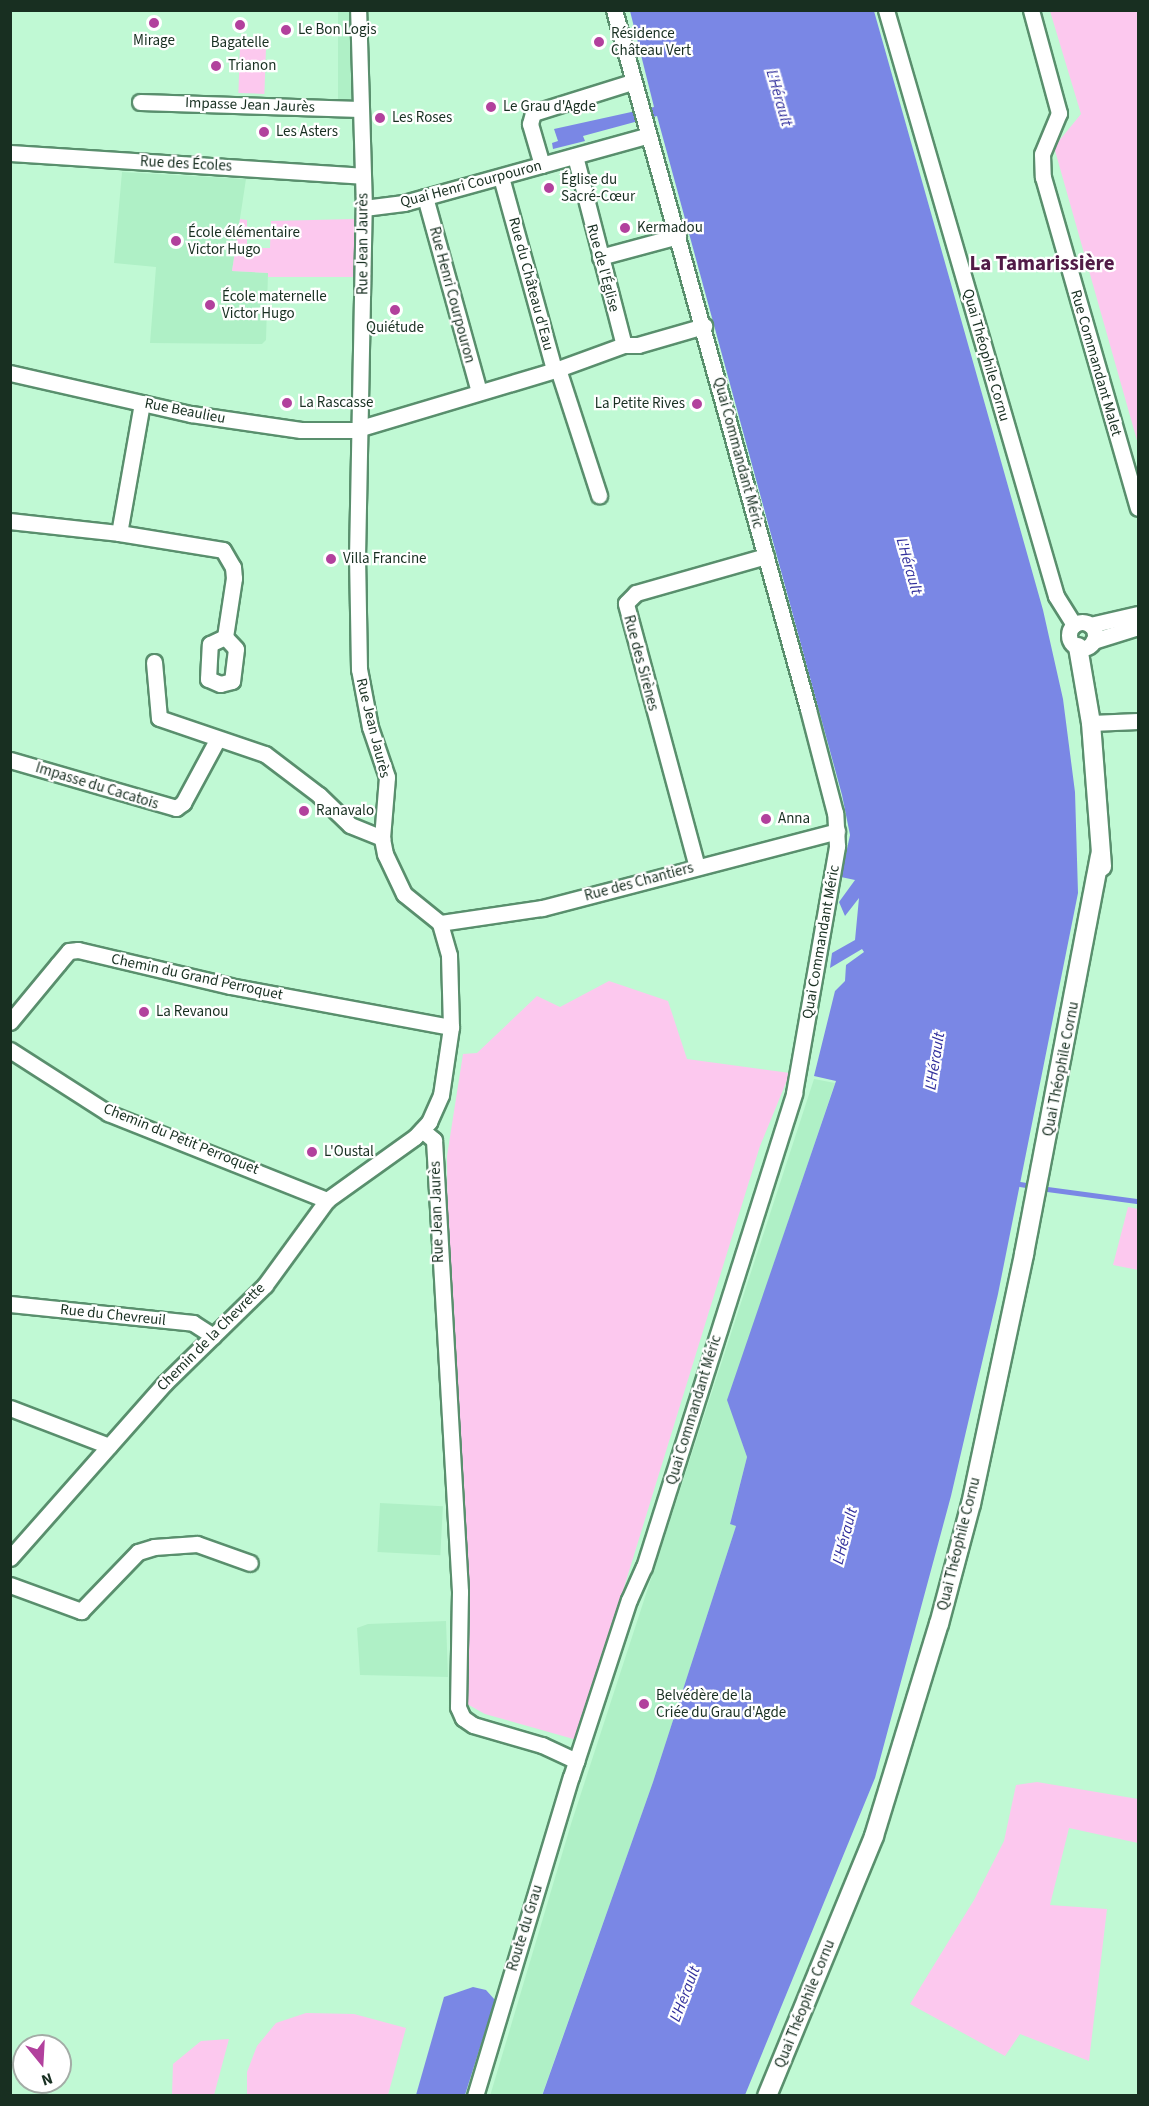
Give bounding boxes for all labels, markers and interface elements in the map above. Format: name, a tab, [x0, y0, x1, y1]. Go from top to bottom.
marker: Mirage	[147, 16, 161, 30]
marker: Bagatelle	[233, 18, 247, 32]
place label: Le Bon Logis	[298, 21, 376, 39]
marker: Le Bon Logis	[279, 23, 293, 37]
place label: Résidence Château Vert	[611, 24, 691, 59]
place label: Mirage	[133, 32, 175, 50]
place label: Bagatelle	[211, 34, 269, 52]
marker: Résidence Château Vert	[592, 35, 606, 49]
place label: Trianon	[228, 57, 276, 75]
marker: Trianon	[209, 59, 223, 73]
water label: L'Hérault	[762, 67, 796, 129]
street label: Impasse Jean Jaurès	[185, 94, 315, 116]
place label: Le Grau d'Agde	[503, 98, 596, 116]
marker: Le Grau d'Agde	[484, 100, 498, 114]
place label: Les Roses	[392, 109, 452, 127]
marker: Les Roses	[373, 111, 387, 125]
place label: Les Asters	[276, 123, 338, 141]
marker: Les Asters	[257, 125, 271, 139]
street label: Rue des Écoles	[140, 153, 232, 175]
street label: Quai Henri Courpouron	[398, 156, 544, 212]
place label: Église du Sacré-Cœur	[561, 170, 635, 205]
marker: Église du Sacré-Cœur	[542, 181, 556, 195]
street label: Rue Jean Jaurès	[354, 193, 372, 295]
street label: Rue du Château d'Eau	[505, 215, 557, 353]
place label: Kermadou	[637, 219, 703, 237]
marker: Kermadou	[618, 221, 632, 235]
street label: Rue de l'Église	[583, 222, 623, 314]
place label: École élémentaire Victor Hugo	[188, 223, 300, 258]
street label: Rue Henri Courpouron	[425, 225, 479, 365]
marker: École élémentaire Victor Hugo	[169, 234, 183, 248]
district label: La Tamarissière	[969, 250, 1115, 276]
place label: École maternelle Victor Hugo	[222, 287, 327, 322]
street label: Quai Théophile Cornu	[958, 287, 1014, 423]
street label: Rue Commandant Malet	[1067, 288, 1125, 438]
marker: École maternelle Victor Hugo	[203, 298, 217, 312]
marker: Quiétude	[388, 303, 402, 317]
place label: Quiétude	[366, 319, 424, 337]
street label: Quai Commandant Méric	[709, 375, 767, 531]
street label: Rue Beaulieu	[143, 394, 227, 428]
place label: La Rascasse	[299, 394, 373, 412]
place label: La Petite Rives	[595, 395, 685, 413]
marker: La Rascasse	[280, 396, 294, 410]
marker: La Petite Rives	[690, 397, 704, 411]
water label: L'Hérault	[892, 535, 926, 597]
place label: Villa Francine	[343, 550, 427, 568]
marker: Villa Francine	[324, 552, 338, 566]
street label: Rue des Sirènes	[620, 613, 662, 713]
street label: Rue Jean Jaurès	[352, 676, 394, 780]
street label: Impasse du Cacatois	[33, 759, 161, 813]
place label: Ranavalo	[316, 802, 374, 820]
marker: Ranavalo	[297, 804, 311, 818]
place label: Anna	[778, 810, 810, 828]
marker: Anna	[759, 812, 773, 826]
street label: Rue des Chantiers	[582, 859, 696, 905]
street label: Quai Commandant Méric	[799, 864, 843, 1020]
street label: Chemin du Grand Perroquet	[110, 950, 284, 1004]
street label: Quai Théophile Cornu	[1039, 1000, 1083, 1138]
place label: La Revanou	[156, 1003, 229, 1021]
marker: La Revanou	[137, 1005, 151, 1019]
water label: L'Hérault	[921, 1031, 949, 1091]
street label: Chemin du Petit Perroquet	[101, 1100, 261, 1178]
place label: L'Oustal	[324, 1143, 374, 1161]
marker: L'Oustal	[305, 1145, 319, 1159]
street label: Rue Jean Jaurès	[426, 1161, 448, 1263]
street label: Chemin de la Chevrette	[153, 1279, 269, 1395]
street label: Rue du Chevreuil	[59, 1301, 167, 1329]
street label: Quai Commandant Méric	[663, 1333, 725, 1487]
street label: Quai Théophile Cornu	[934, 1475, 984, 1613]
water label: L'Hérault	[828, 1505, 862, 1567]
place label: Belvédère de la Criée du Grau d'Agde	[656, 1686, 786, 1721]
marker: Belvédère de la Criée du Grau d'Agde	[637, 1697, 651, 1711]
street label: Route du Grau	[503, 1883, 547, 1973]
street label: Quai Théophile Cornu	[771, 1937, 839, 2071]
water label: L'Hérault	[666, 1963, 704, 2025]
north arrow	[12, 2034, 72, 2094]
text: N	[38, 2067, 55, 2091]

